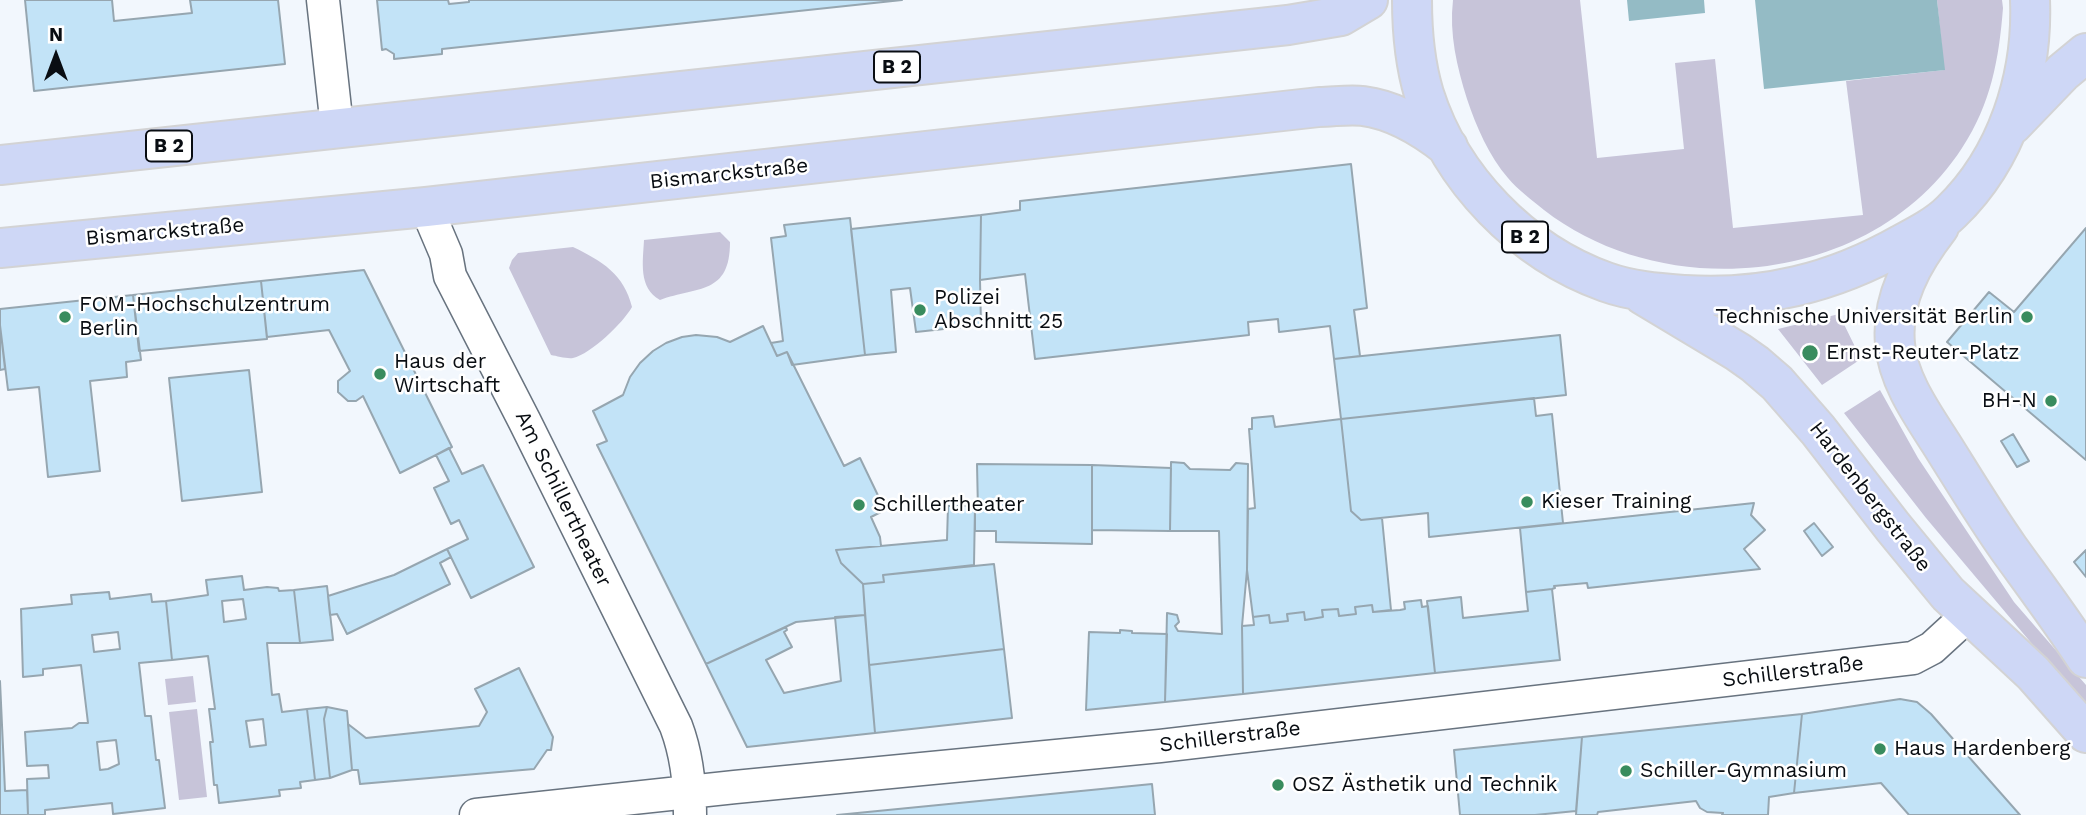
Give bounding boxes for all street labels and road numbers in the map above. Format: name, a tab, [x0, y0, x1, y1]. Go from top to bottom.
road number: B 2	[874, 52, 920, 82]
road number: B 2	[146, 130, 192, 162]
street label: Bismarckstraße	[649, 153, 809, 195]
street label: Bismarckstraße	[85, 213, 245, 251]
road number: B 2	[1502, 221, 1548, 252]
street label: Am Schillertheater	[509, 407, 617, 591]
street label: Hardenbergstraße	[1804, 417, 1936, 577]
street label: Schillerstraße	[1721, 651, 1865, 693]
street label: Schillerstraße	[1158, 716, 1302, 758]

